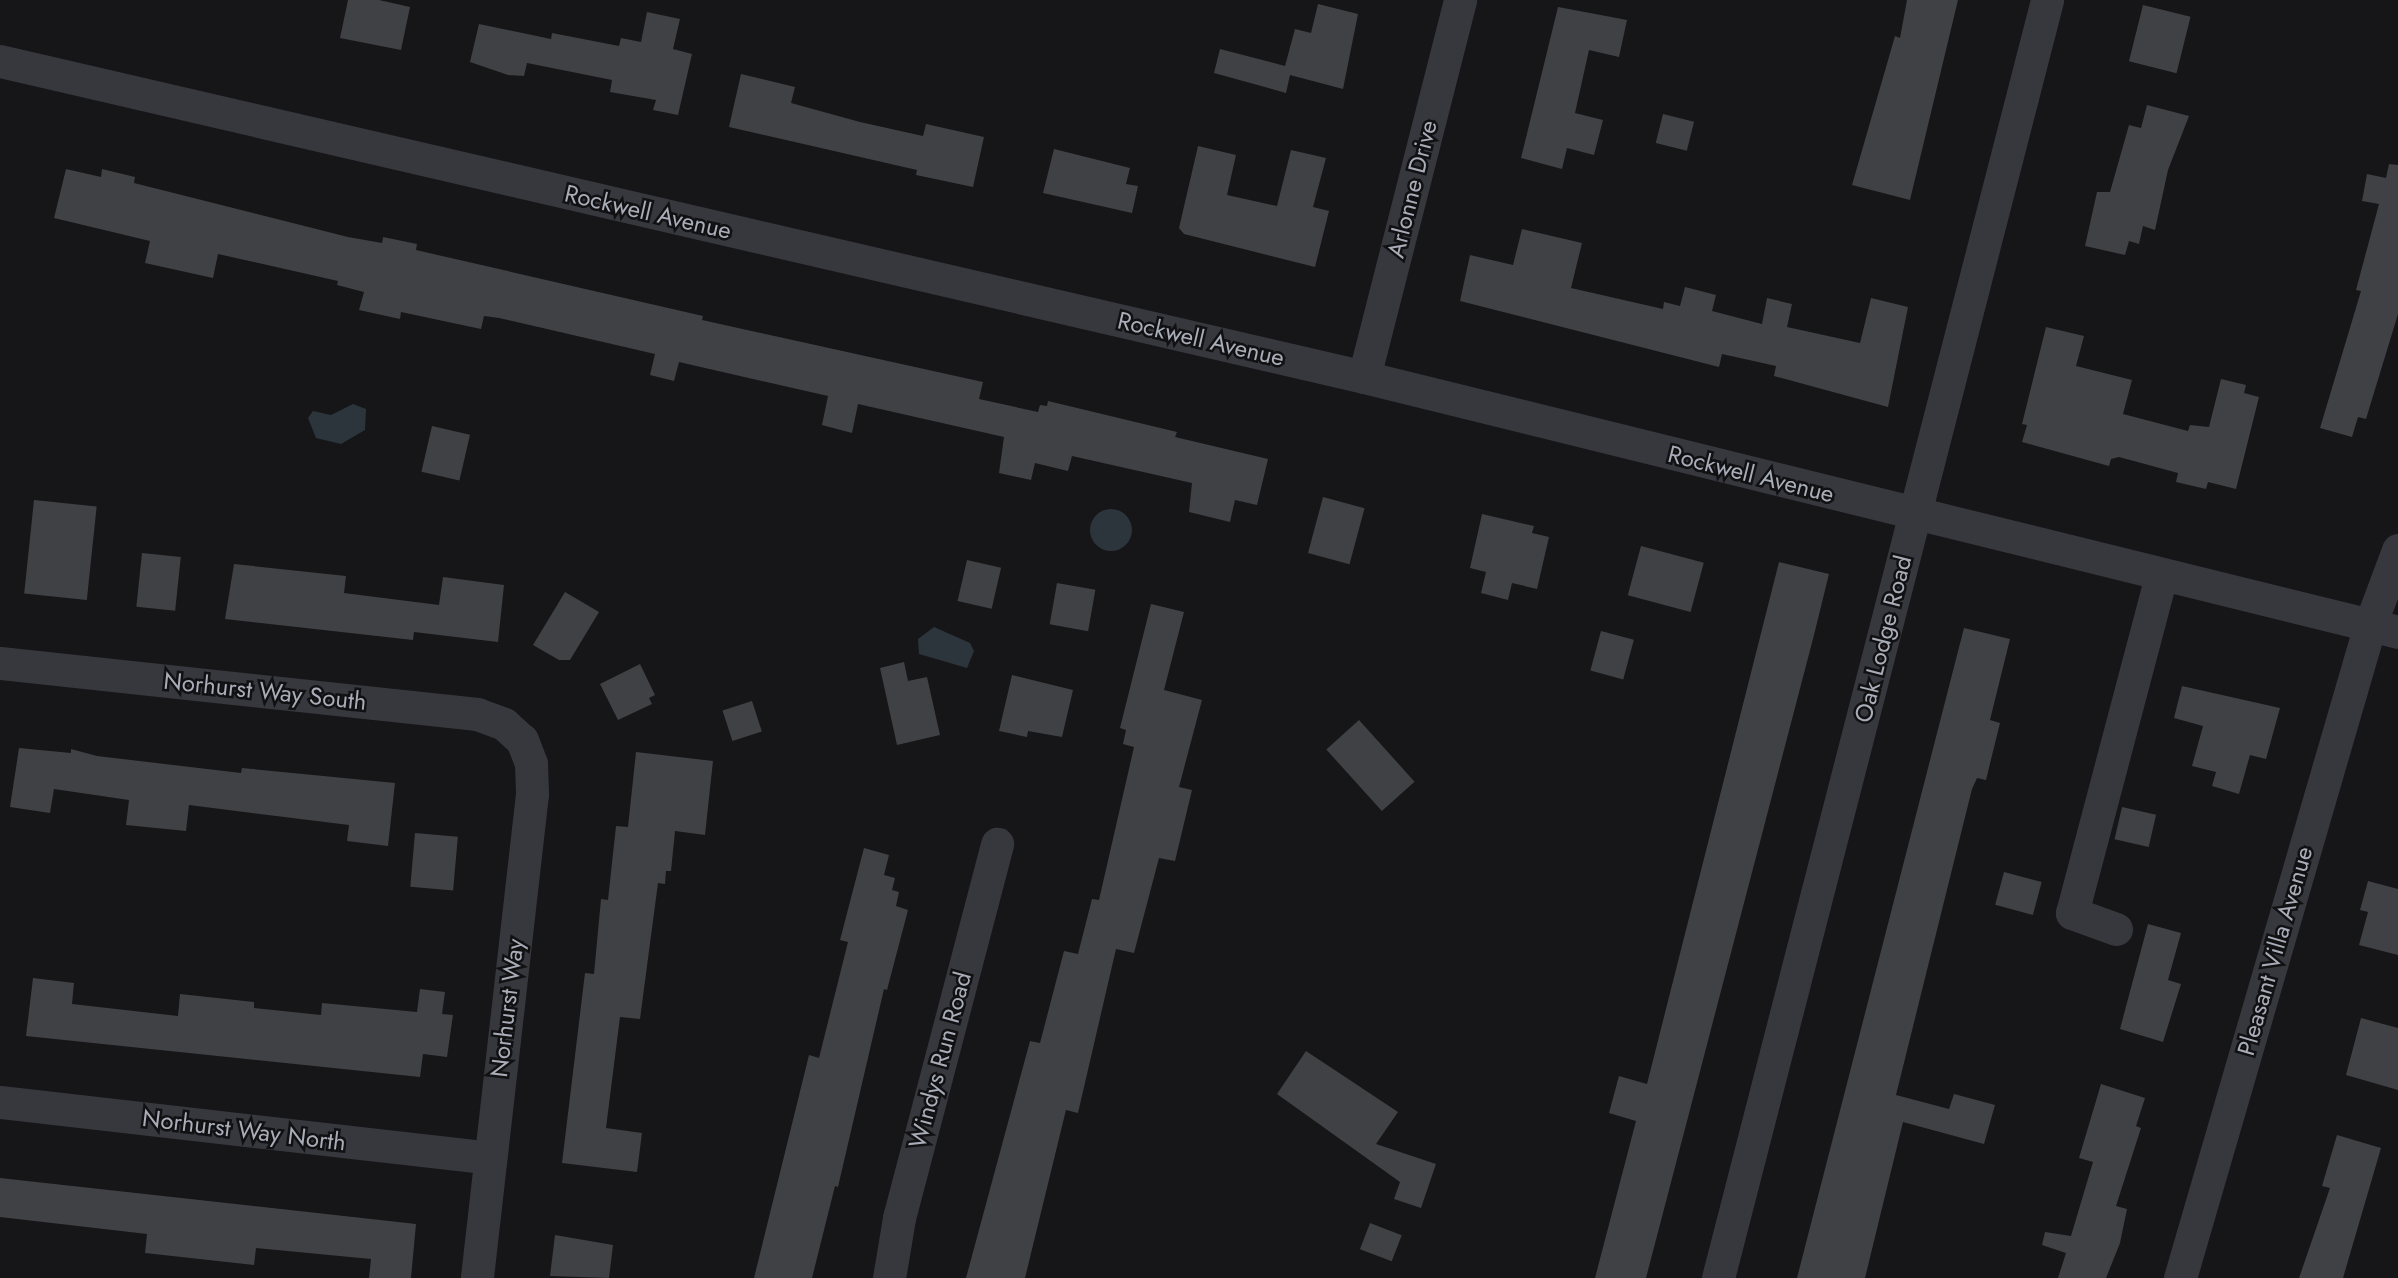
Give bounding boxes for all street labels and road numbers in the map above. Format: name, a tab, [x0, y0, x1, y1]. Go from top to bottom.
street label: Arlonne Drive	[1381, 117, 1443, 261]
street label: Rockwell Avenue	[562, 179, 734, 245]
street label: Rockwell Avenue	[1115, 306, 1287, 372]
street label: Rockwell Avenue	[1665, 439, 1837, 509]
street label: Oak Lodge Road	[1848, 553, 1918, 725]
street label: Norhurst Way South	[162, 666, 368, 716]
street label: Pleasant Villa Avenue	[2231, 843, 2319, 1059]
street label: Norhurst Way	[484, 937, 530, 1079]
street label: Windys Run Road	[903, 969, 977, 1151]
street label: Norhurst Way North	[141, 1103, 347, 1157]

